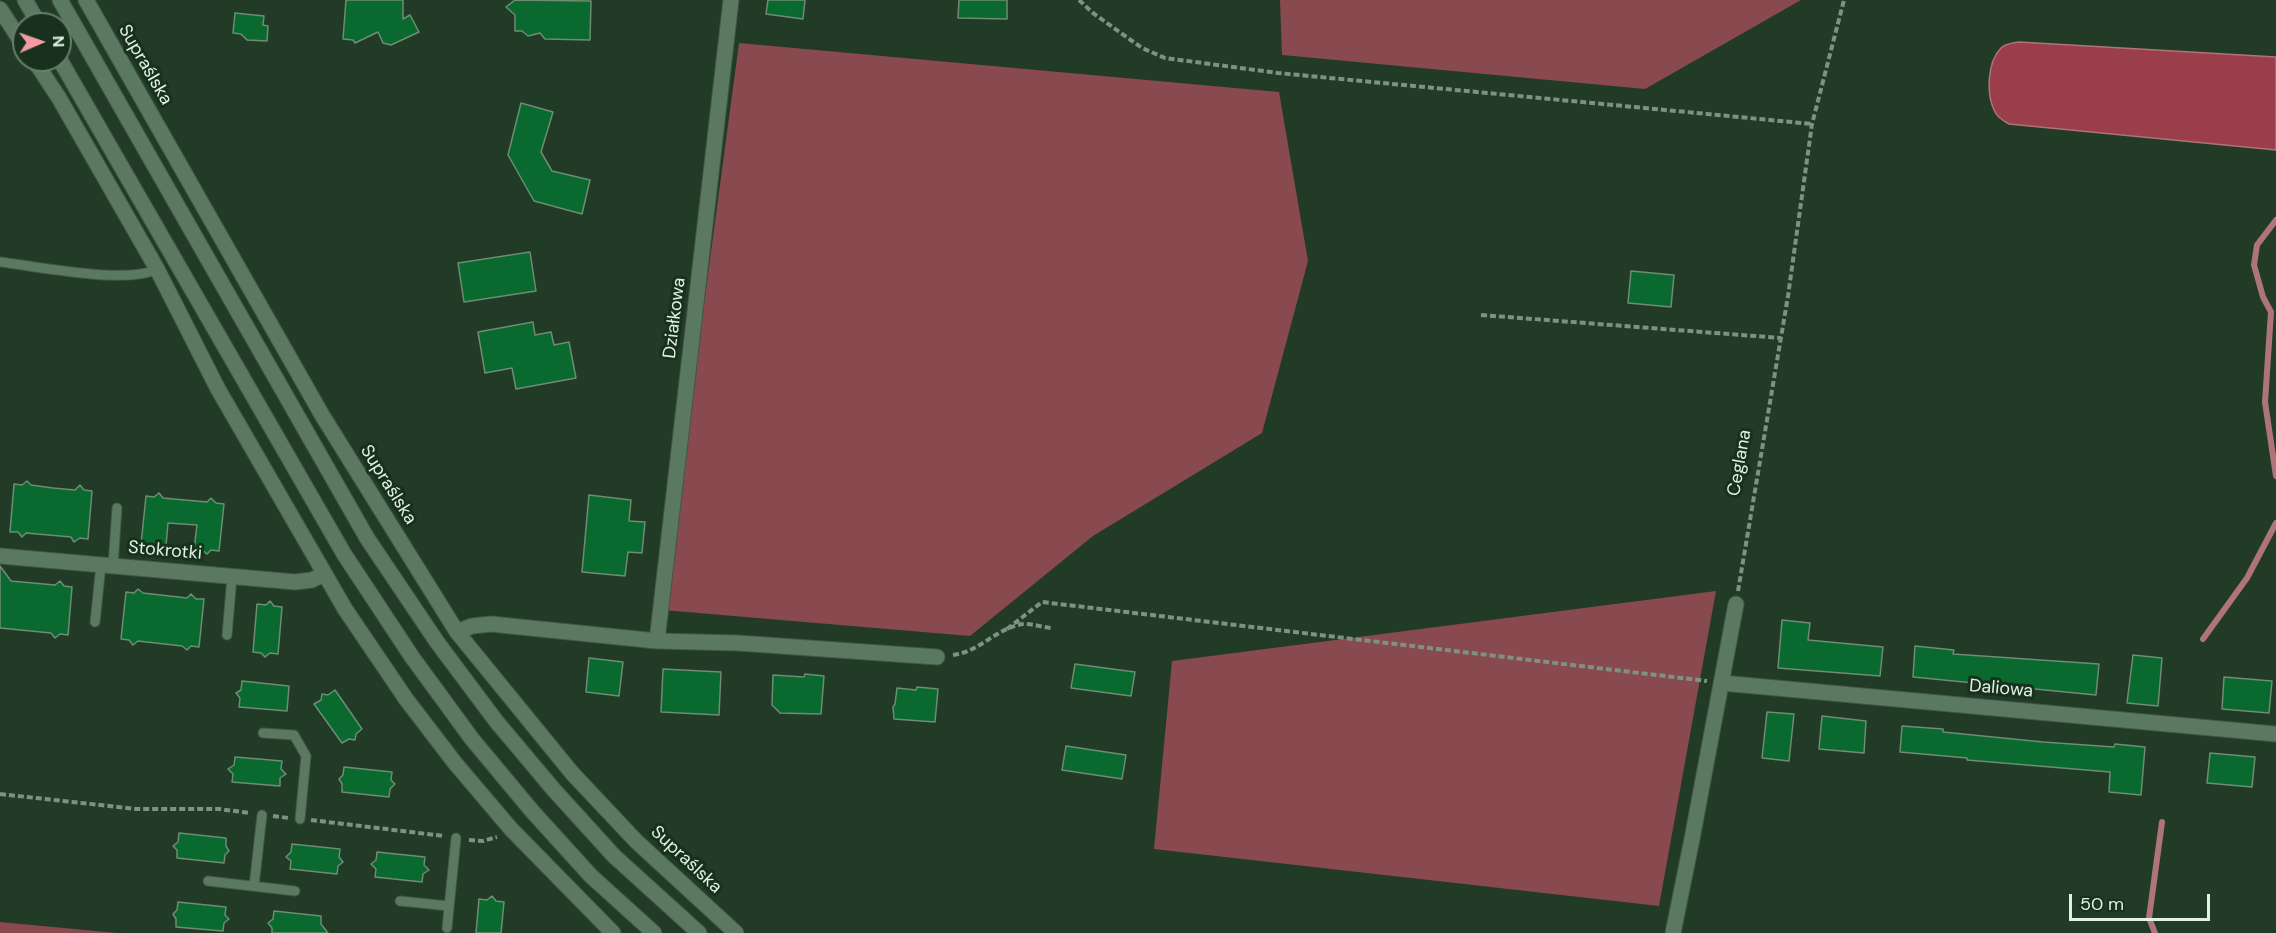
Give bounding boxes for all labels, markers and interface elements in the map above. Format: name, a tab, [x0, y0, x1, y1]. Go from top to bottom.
north arrow	[12, 12, 72, 72]
street label: Supraślska	[113, 21, 177, 109]
text: N	[48, 35, 69, 48]
street label: Działkowa	[659, 276, 691, 360]
street label: Ceglana	[1724, 428, 1756, 498]
street label: Supraślska	[355, 441, 421, 529]
street label: Stokrotki	[127, 537, 203, 565]
street label: Daliowa	[1968, 675, 2034, 703]
street label: Supraślska	[646, 822, 726, 898]
scale bar	[2072, 882, 2213, 920]
text: 50 m	[2080, 892, 2124, 916]

